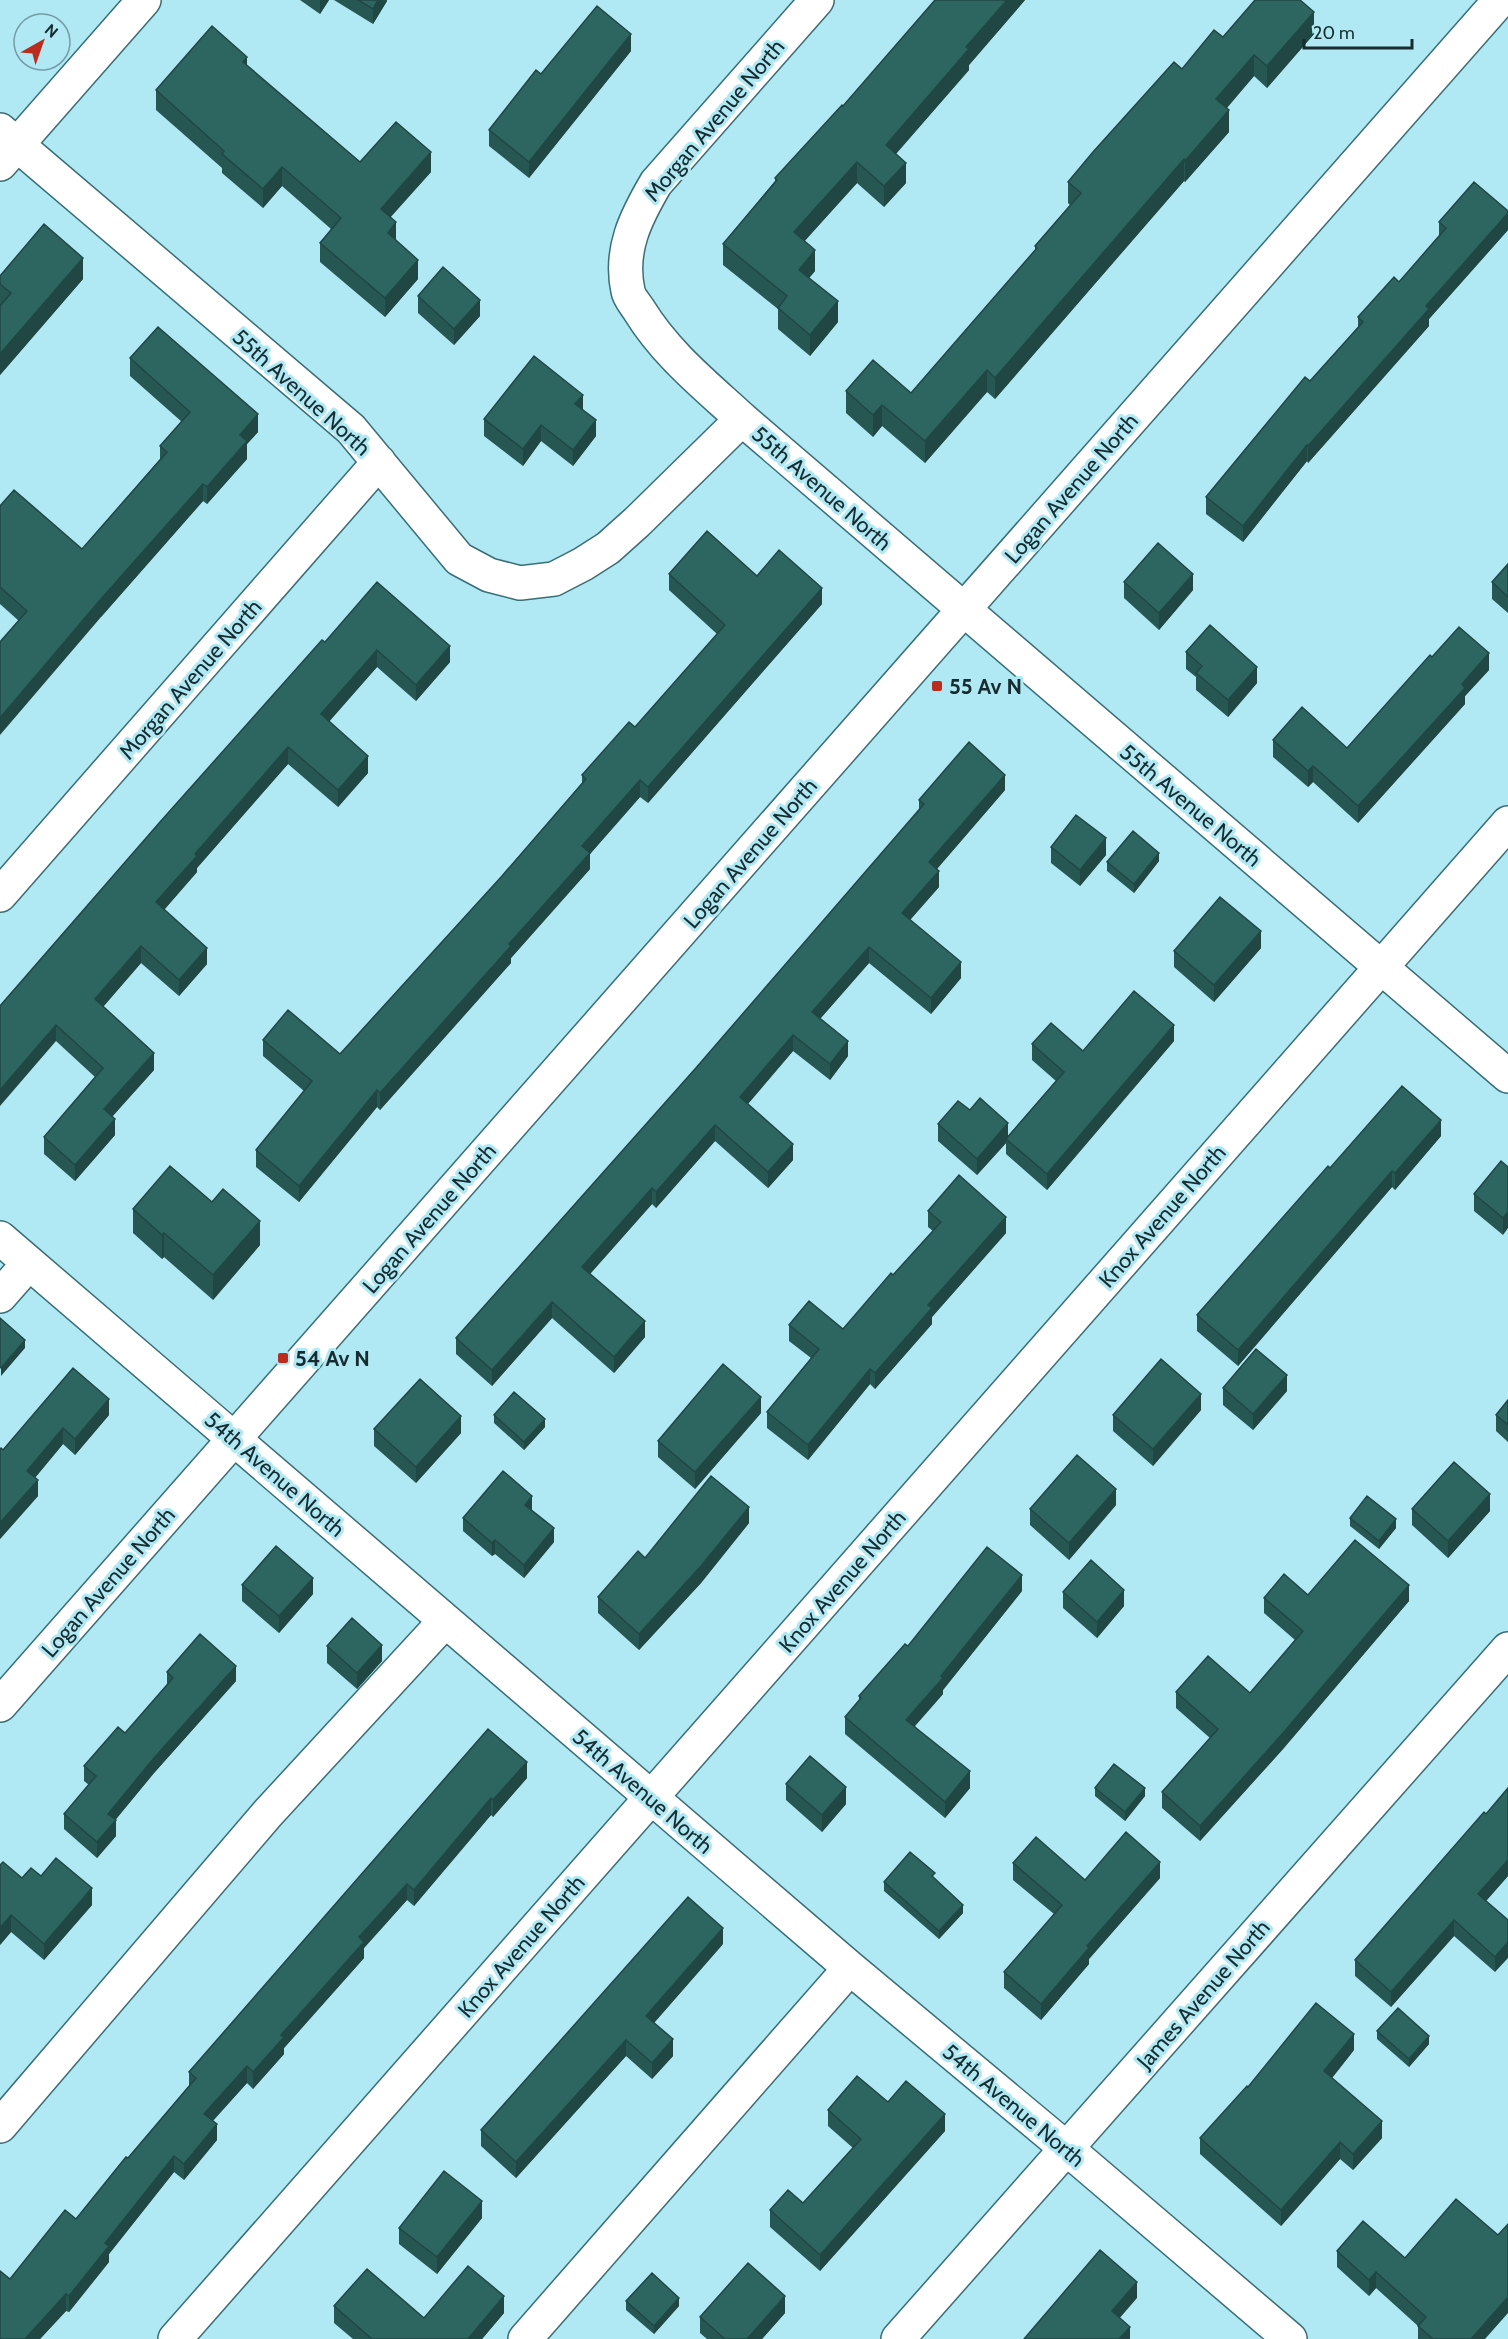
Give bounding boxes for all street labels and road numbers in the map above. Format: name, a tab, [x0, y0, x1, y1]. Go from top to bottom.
street label: Morgan Avenue North	[639, 34, 790, 207]
street label: 55th Avenue North	[227, 323, 376, 461]
street label: Logan Avenue North	[999, 408, 1144, 569]
street label: 55th Avenue North	[746, 420, 897, 556]
street label: Morgan Avenue North	[113, 594, 267, 765]
street label: 55th Avenue North	[1114, 738, 1267, 872]
street label: Logan Avenue North	[678, 773, 823, 934]
street label: Logan Avenue North	[357, 1138, 502, 1299]
street label: Knox Avenue North	[1093, 1140, 1232, 1293]
street label: 54th Avenue North	[199, 1406, 350, 1543]
street label: Logan Avenue North	[36, 1502, 181, 1663]
street label: Knox Avenue North	[773, 1505, 912, 1658]
street label: 54th Avenue North	[567, 1723, 718, 1860]
street label: Knox Avenue North	[452, 1870, 591, 2023]
street label: James Avenue North	[1131, 1914, 1276, 2075]
street label: 54th Avenue North	[937, 2038, 1090, 2173]

